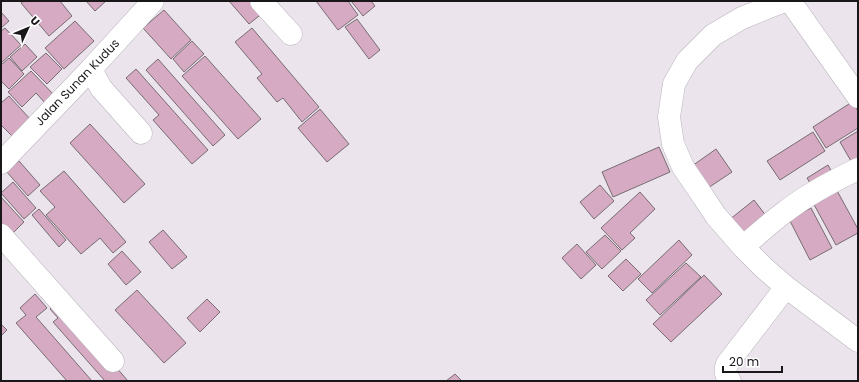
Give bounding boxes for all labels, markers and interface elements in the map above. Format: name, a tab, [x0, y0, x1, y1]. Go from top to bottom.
north arrow	[8, 8, 48, 48]
text: U	[27, 13, 44, 30]
street label: Jalan Sunan Kudus	[31, 35, 123, 129]
scale bar	[723, 348, 782, 374]
text: 20 m	[729, 353, 759, 370]

